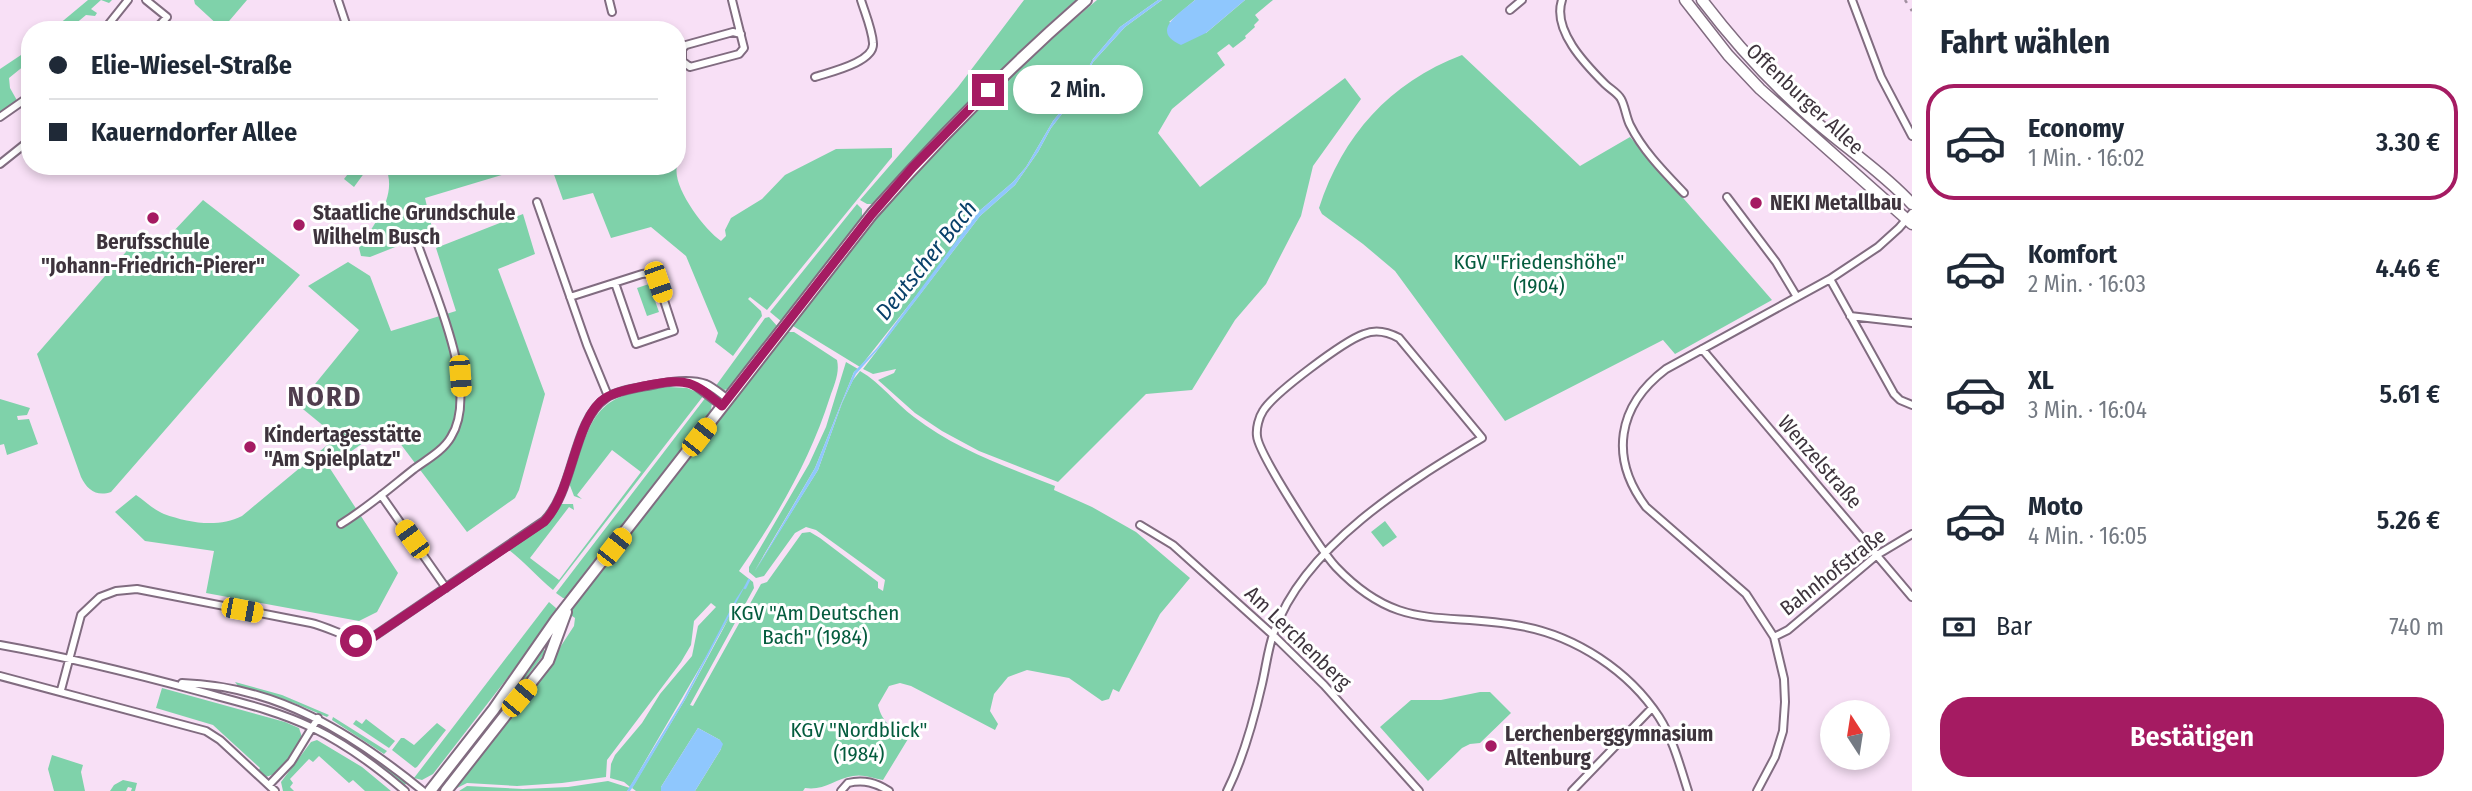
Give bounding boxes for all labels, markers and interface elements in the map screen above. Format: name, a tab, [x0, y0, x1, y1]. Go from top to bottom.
text: Fahrt wählen	[1940, 23, 2110, 61]
street label: Offenburger Allee	[1741, 38, 1869, 160]
text: Elie-Wiesel-Straße	[91, 50, 292, 81]
callout: 2 Min.	[1012, 66, 1142, 114]
route end	[972, 74, 1004, 106]
text: 2 Min.	[1050, 75, 1106, 103]
icon: car	[1944, 111, 2007, 174]
text: Economy	[2028, 113, 2124, 144]
text: Kauerndorfer Allee	[91, 117, 297, 148]
text: 3.30 €	[2376, 127, 2440, 158]
text: 1 Min. · 16:02	[2028, 144, 2144, 172]
place label: NEKI Metallbau	[1770, 190, 1902, 216]
water label: Deutscher Bach	[869, 194, 983, 326]
marker: NEKI Metallbau	[1748, 195, 1764, 211]
place label: Staatliche Grundschule Wilhelm Busch	[313, 200, 516, 250]
marker: Berufsschule "Johann-Friedrich-Pierer"	[145, 210, 161, 226]
marker: Staatliche Grundschule Wilhelm Busch	[291, 217, 307, 233]
place label: Berufsschule "Johann-Friedrich-Pierer"	[41, 229, 265, 279]
icon: car	[1944, 237, 2007, 300]
text: Komfort	[2028, 239, 2117, 270]
park label: KGV "Friedenshöhe" (1904)	[1454, 249, 1624, 299]
text: 4.46 €	[2376, 253, 2440, 284]
car	[642, 259, 675, 305]
text: 2 Min. · 16:03	[2028, 270, 2146, 298]
car	[449, 354, 472, 398]
icon: car	[1944, 363, 2007, 426]
text: XL	[2028, 365, 2054, 396]
text: 5.61 €	[2379, 379, 2440, 410]
district label: NORD	[288, 380, 362, 413]
text: 3 Min. · 16:04	[2028, 396, 2147, 424]
street label: Wenzelstraße	[1772, 410, 1868, 514]
car	[678, 414, 721, 460]
place label: Kindertagesstätte "Am Spielplatz"	[264, 422, 422, 472]
marker: Kindertagesstätte "Am Spielplatz"	[242, 439, 258, 455]
icon: car	[1944, 489, 2007, 552]
text: Moto	[2028, 491, 2083, 522]
text: 5.26 €	[2377, 505, 2440, 536]
car	[392, 516, 433, 562]
text: 4 Min. · 16:05	[2028, 522, 2147, 550]
street label: Bahnhofstraße	[1775, 523, 1891, 621]
car	[593, 524, 636, 570]
street label: Am Lerchenberg	[1239, 581, 1357, 695]
car	[220, 596, 265, 624]
park label: KGV "Am Deutschen Bach" (1984)	[731, 600, 899, 650]
icon: cash	[1940, 608, 1978, 646]
text: Bar	[1996, 611, 2032, 642]
text: 740 m	[2389, 613, 2444, 641]
route start	[340, 625, 372, 657]
car	[498, 675, 541, 721]
button: Bestätigen	[1940, 697, 2444, 777]
north arrow	[1820, 700, 1890, 770]
map controls	[1820, 700, 1890, 770]
park label: KGV "Nordblick" (1984)	[791, 717, 927, 767]
place label: Lerchenberggymnasium Altenburg	[1504, 721, 1713, 771]
marker: Lerchenberggymnasium Altenburg	[1483, 738, 1499, 754]

